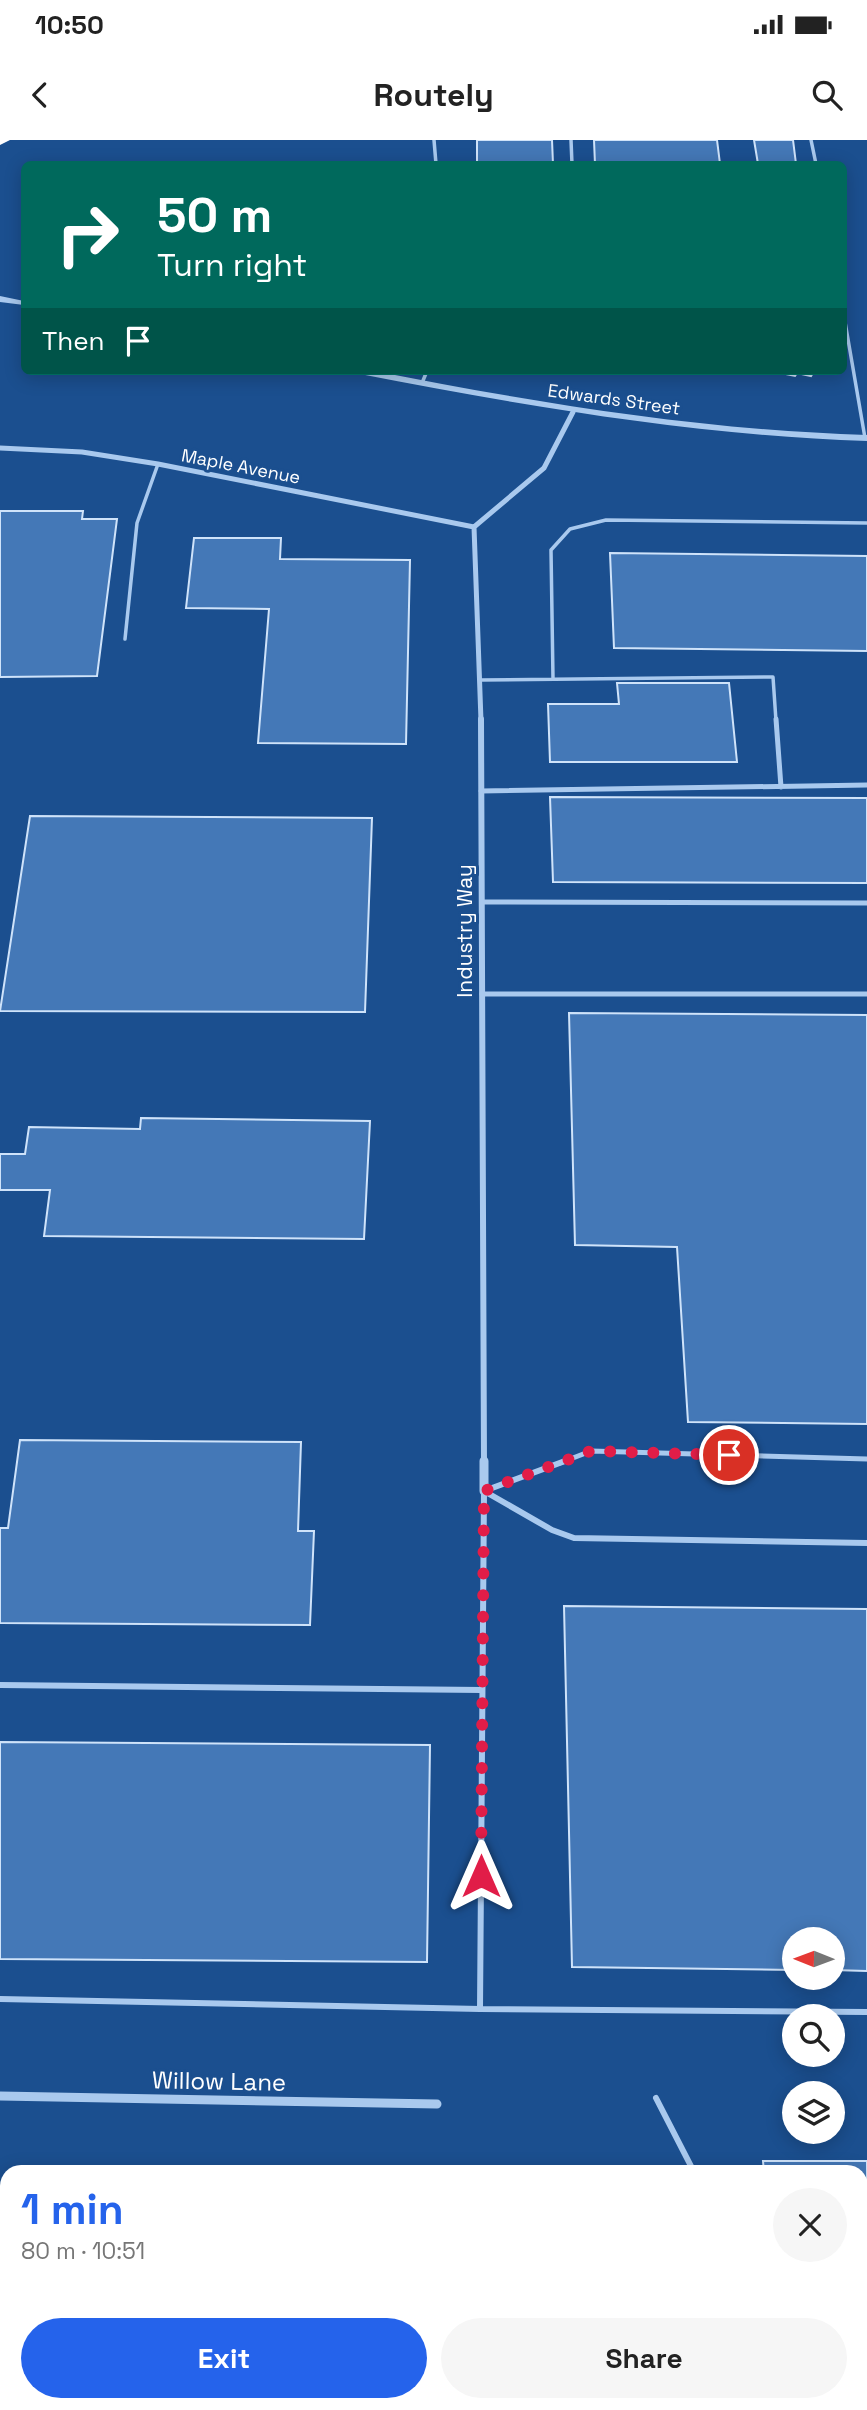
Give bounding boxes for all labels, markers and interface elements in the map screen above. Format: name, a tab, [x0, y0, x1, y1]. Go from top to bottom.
text: 10:50	[35, 8, 104, 42]
text: Routely	[373, 75, 494, 115]
icon: back	[21, 76, 59, 114]
icon: search	[808, 76, 846, 114]
text: 50 m	[157, 184, 272, 246]
icon: right	[42, 189, 133, 280]
text: Turn right	[157, 245, 307, 285]
icon: arrive	[119, 322, 157, 360]
text: Then	[42, 324, 105, 358]
street label: Edwards Street	[546, 378, 682, 420]
street label: Maple Avenue	[180, 443, 302, 489]
street label: Industry Way	[451, 864, 478, 998]
pin	[699, 1425, 759, 1485]
icon: arrive	[710, 1436, 748, 1474]
position arrow	[444, 1839, 518, 1913]
north arrow	[782, 1927, 845, 1990]
map controls	[782, 1927, 845, 2144]
button: search	[782, 2004, 845, 2067]
street label: Willow Lane	[152, 2064, 286, 2098]
button: layers	[782, 2081, 845, 2144]
text: 1 min	[21, 2183, 124, 2236]
button: close	[773, 2188, 847, 2262]
text: 80 m · 10:51	[21, 2236, 145, 2266]
button: Exit	[21, 2318, 427, 2398]
button: Share	[441, 2318, 847, 2398]

